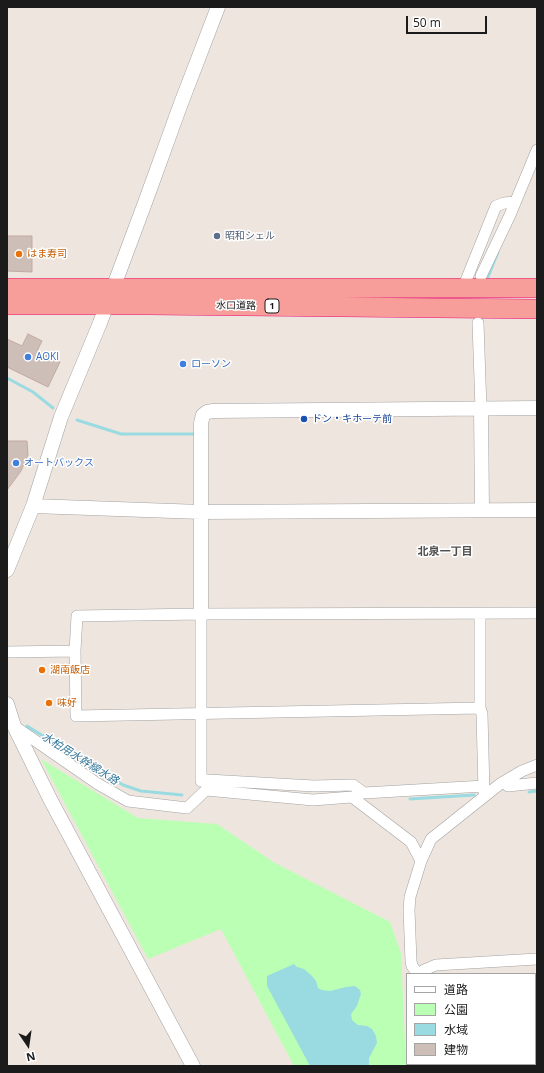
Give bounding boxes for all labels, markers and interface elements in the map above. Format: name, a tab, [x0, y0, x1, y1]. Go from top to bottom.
scale bar	[408, 8, 489, 34]
text: 50 m	[413, 14, 441, 31]
place label: 昭和シェル	[225, 230, 275, 242]
marker: 昭和シェル	[212, 231, 222, 241]
place label: はま寿司	[27, 248, 67, 260]
marker: はま寿司	[14, 249, 24, 259]
road number: 1	[265, 299, 279, 313]
street label: 水口道路	[216, 300, 256, 312]
place label: AOKI	[36, 351, 59, 363]
marker: AOKI	[23, 352, 33, 362]
place label: ローソン	[191, 358, 231, 370]
marker: ローソン	[178, 359, 188, 369]
place label: ドン・キホーテ前	[312, 413, 392, 425]
marker: ドン・キホーテ前	[299, 414, 309, 424]
place label: オートバックス	[24, 457, 94, 469]
marker: オートバックス	[11, 458, 21, 468]
district label: 北泉一丁目	[418, 545, 472, 559]
place label: 湖南飯店	[50, 664, 90, 676]
marker: 湖南飯店	[37, 665, 47, 675]
place label: 味好	[57, 697, 77, 709]
marker: 味好	[44, 698, 54, 708]
water label: 水柏用水幹線水路	[39, 730, 121, 788]
legend	[406, 973, 536, 1065]
text: 道路	[444, 981, 468, 998]
text: 公園	[444, 1001, 468, 1018]
text: 水域	[444, 1021, 468, 1038]
north arrow	[8, 1025, 48, 1065]
text: 建物	[444, 1041, 468, 1058]
text: N	[25, 1049, 37, 1065]

